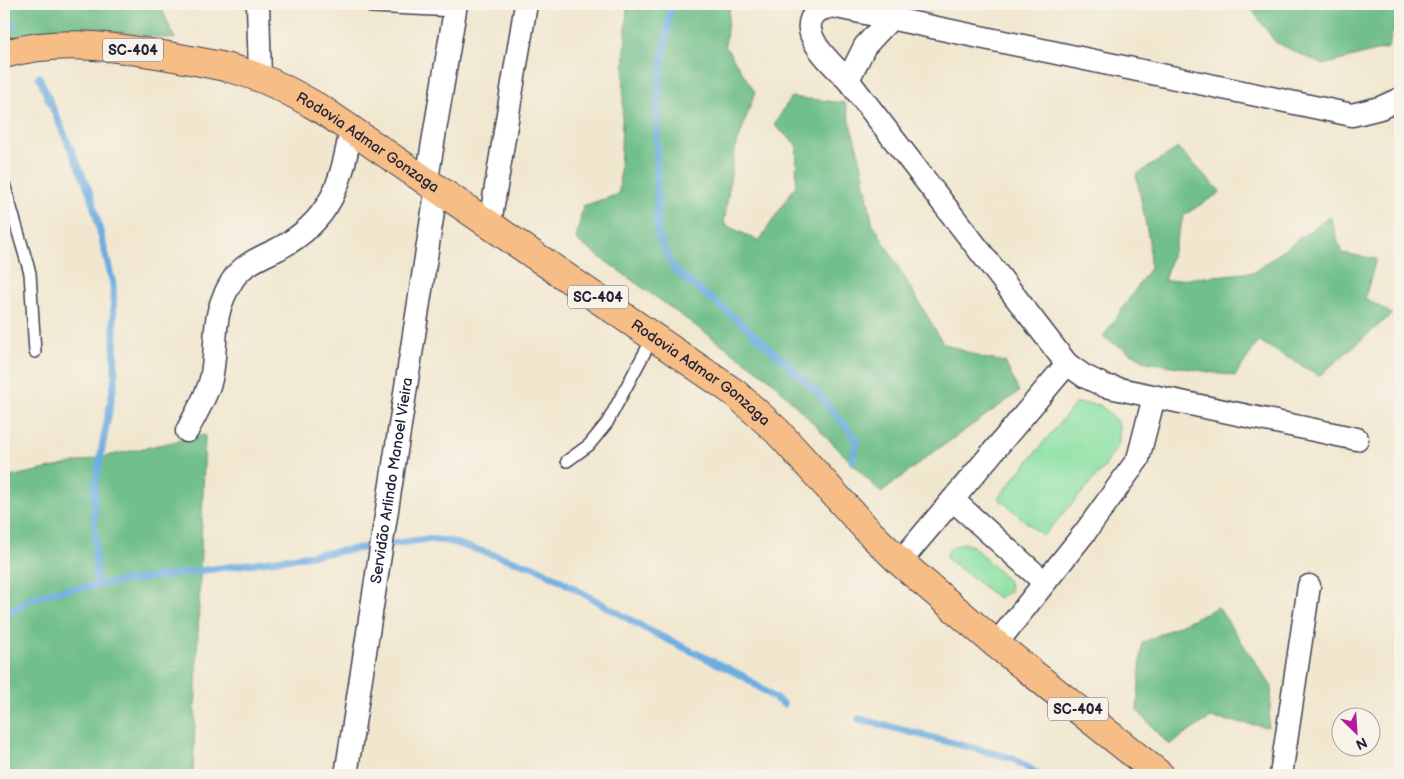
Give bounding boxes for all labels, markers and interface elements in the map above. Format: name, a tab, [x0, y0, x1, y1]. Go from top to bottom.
road number: SC-404	[103, 38, 163, 62]
street label: Rodovia Admar Gonzaga	[293, 88, 443, 197]
road number: SC-404	[568, 286, 628, 308]
street label: Rodovia Admar Gonzaga	[627, 315, 774, 430]
street label: Servidão Arlindo Manoel Vieira	[366, 376, 417, 585]
road number: SC-404	[1048, 698, 1108, 721]
north arrow	[1332, 706, 1382, 756]
text: N	[1353, 733, 1370, 753]

